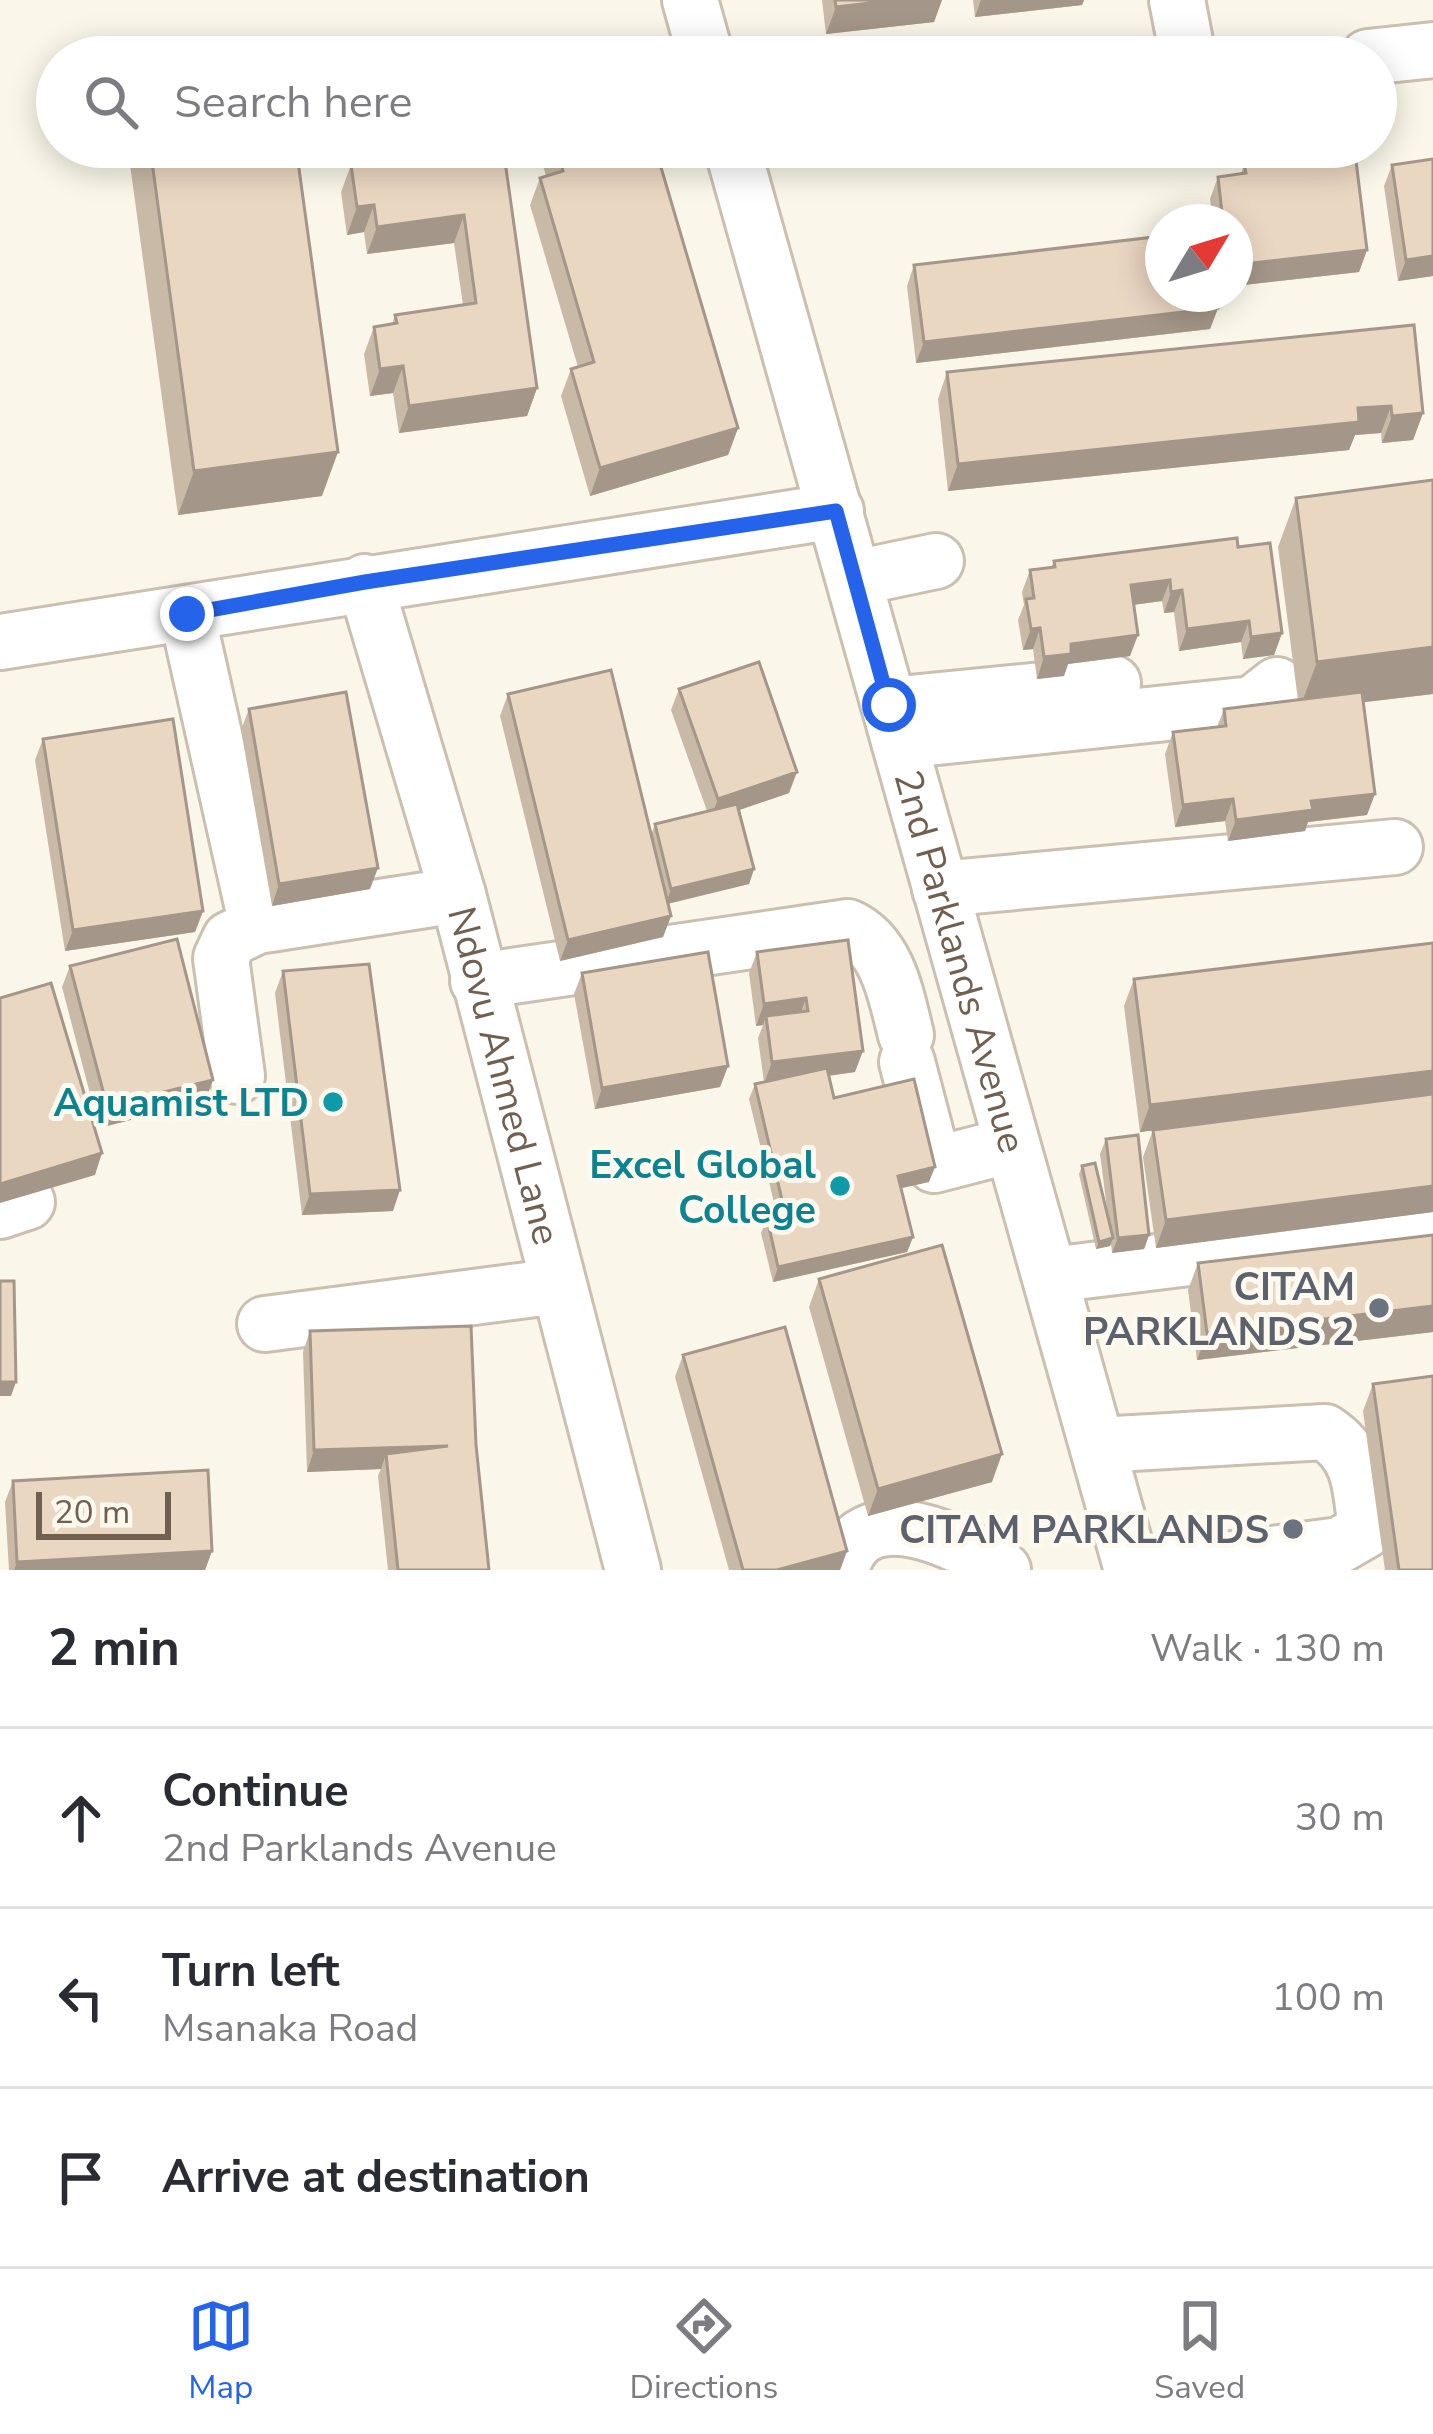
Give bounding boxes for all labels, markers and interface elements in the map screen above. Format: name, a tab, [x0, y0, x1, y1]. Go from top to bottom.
search box	[36, 36, 1397, 168]
icon: search	[78, 69, 144, 135]
text: Search here	[174, 72, 413, 133]
north arrow	[1145, 204, 1253, 312]
route end	[160, 587, 214, 641]
route start	[862, 678, 916, 732]
street label: 2nd Parklands Avenue	[881, 765, 1038, 1159]
street label: Ndovu Ahmed Lane	[434, 901, 573, 1251]
place label: Aquamist LTD	[54, 1077, 309, 1130]
marker: Aquamist LTD	[320, 1089, 346, 1115]
place label: Excel Global College	[589, 1139, 817, 1237]
marker: Excel Global College	[827, 1173, 853, 1199]
place label: CITAM PARKLANDS 2	[1083, 1261, 1355, 1359]
marker: CITAM PARKLANDS 2	[1366, 1295, 1392, 1321]
scale bar	[36, 1486, 171, 1539]
text: 20 m	[54, 1490, 130, 1535]
place label: CITAM PARKLANDS	[899, 1504, 1269, 1557]
marker: CITAM PARKLANDS	[1280, 1516, 1306, 1542]
text: 2 min	[48, 1613, 180, 1683]
text: Walk · 130 m	[1150, 1622, 1385, 1675]
text: Continue	[162, 1761, 349, 1822]
icon: ahead	[48, 1785, 114, 1851]
text: 30 m	[1295, 1791, 1385, 1844]
text: 2nd Parklands Avenue	[162, 1822, 557, 1875]
text: Turn left	[162, 1941, 340, 2002]
icon: left	[48, 1965, 114, 2031]
text: 100 m	[1271, 1971, 1385, 2024]
text: Msanaka Road	[162, 2002, 418, 2055]
icon: arrive	[48, 2145, 114, 2211]
text: Arrive at destination	[162, 2147, 590, 2208]
tab: Map	[188, 2293, 254, 2410]
tab: Directions	[630, 2293, 778, 2410]
tab: Saved	[1154, 2293, 1245, 2410]

